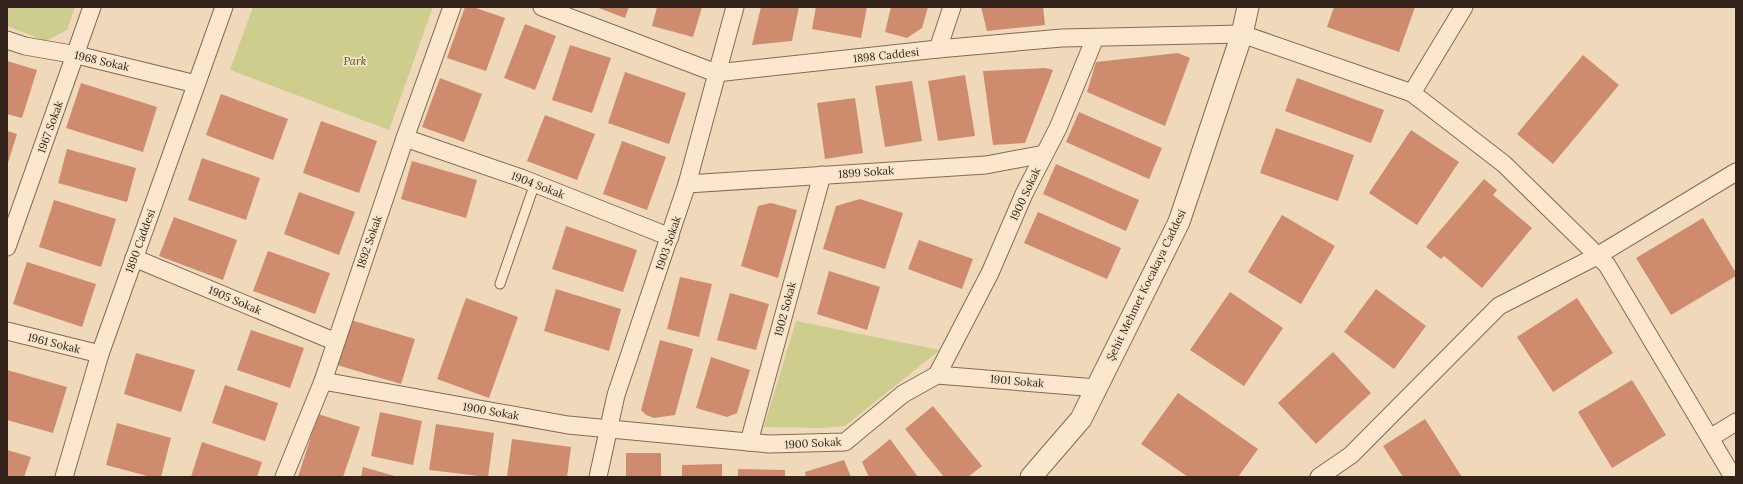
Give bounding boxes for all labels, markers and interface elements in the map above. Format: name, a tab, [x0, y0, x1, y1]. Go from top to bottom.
street label: 1898 Caddesi	[852, 45, 920, 65]
street label: 1968 Sokak	[73, 48, 131, 74]
park label: Park	[343, 54, 367, 68]
street label: 1967 Sokak	[34, 99, 66, 155]
street label: 1899 Sokak	[838, 163, 894, 181]
street label: 1900 Sokak	[1007, 165, 1043, 223]
street label: 1904 Sokak	[509, 168, 567, 202]
street label: 1890 Caddesi	[122, 207, 158, 275]
street label: Şehit Mehmet Kocakaya Caddesi	[1103, 207, 1189, 363]
street label: 1892 Sokak	[353, 213, 385, 270]
street label: 1903 Sokak	[652, 214, 684, 272]
street label: 1902 Sokak	[771, 280, 799, 338]
street label: 1905 Sokak	[206, 283, 264, 317]
street label: 1961 Sokak	[26, 330, 82, 356]
street label: 1901 Sokak	[989, 372, 1045, 390]
street label: 1900 Sokak	[462, 399, 520, 423]
street label: 1900 Sokak	[784, 435, 842, 451]

